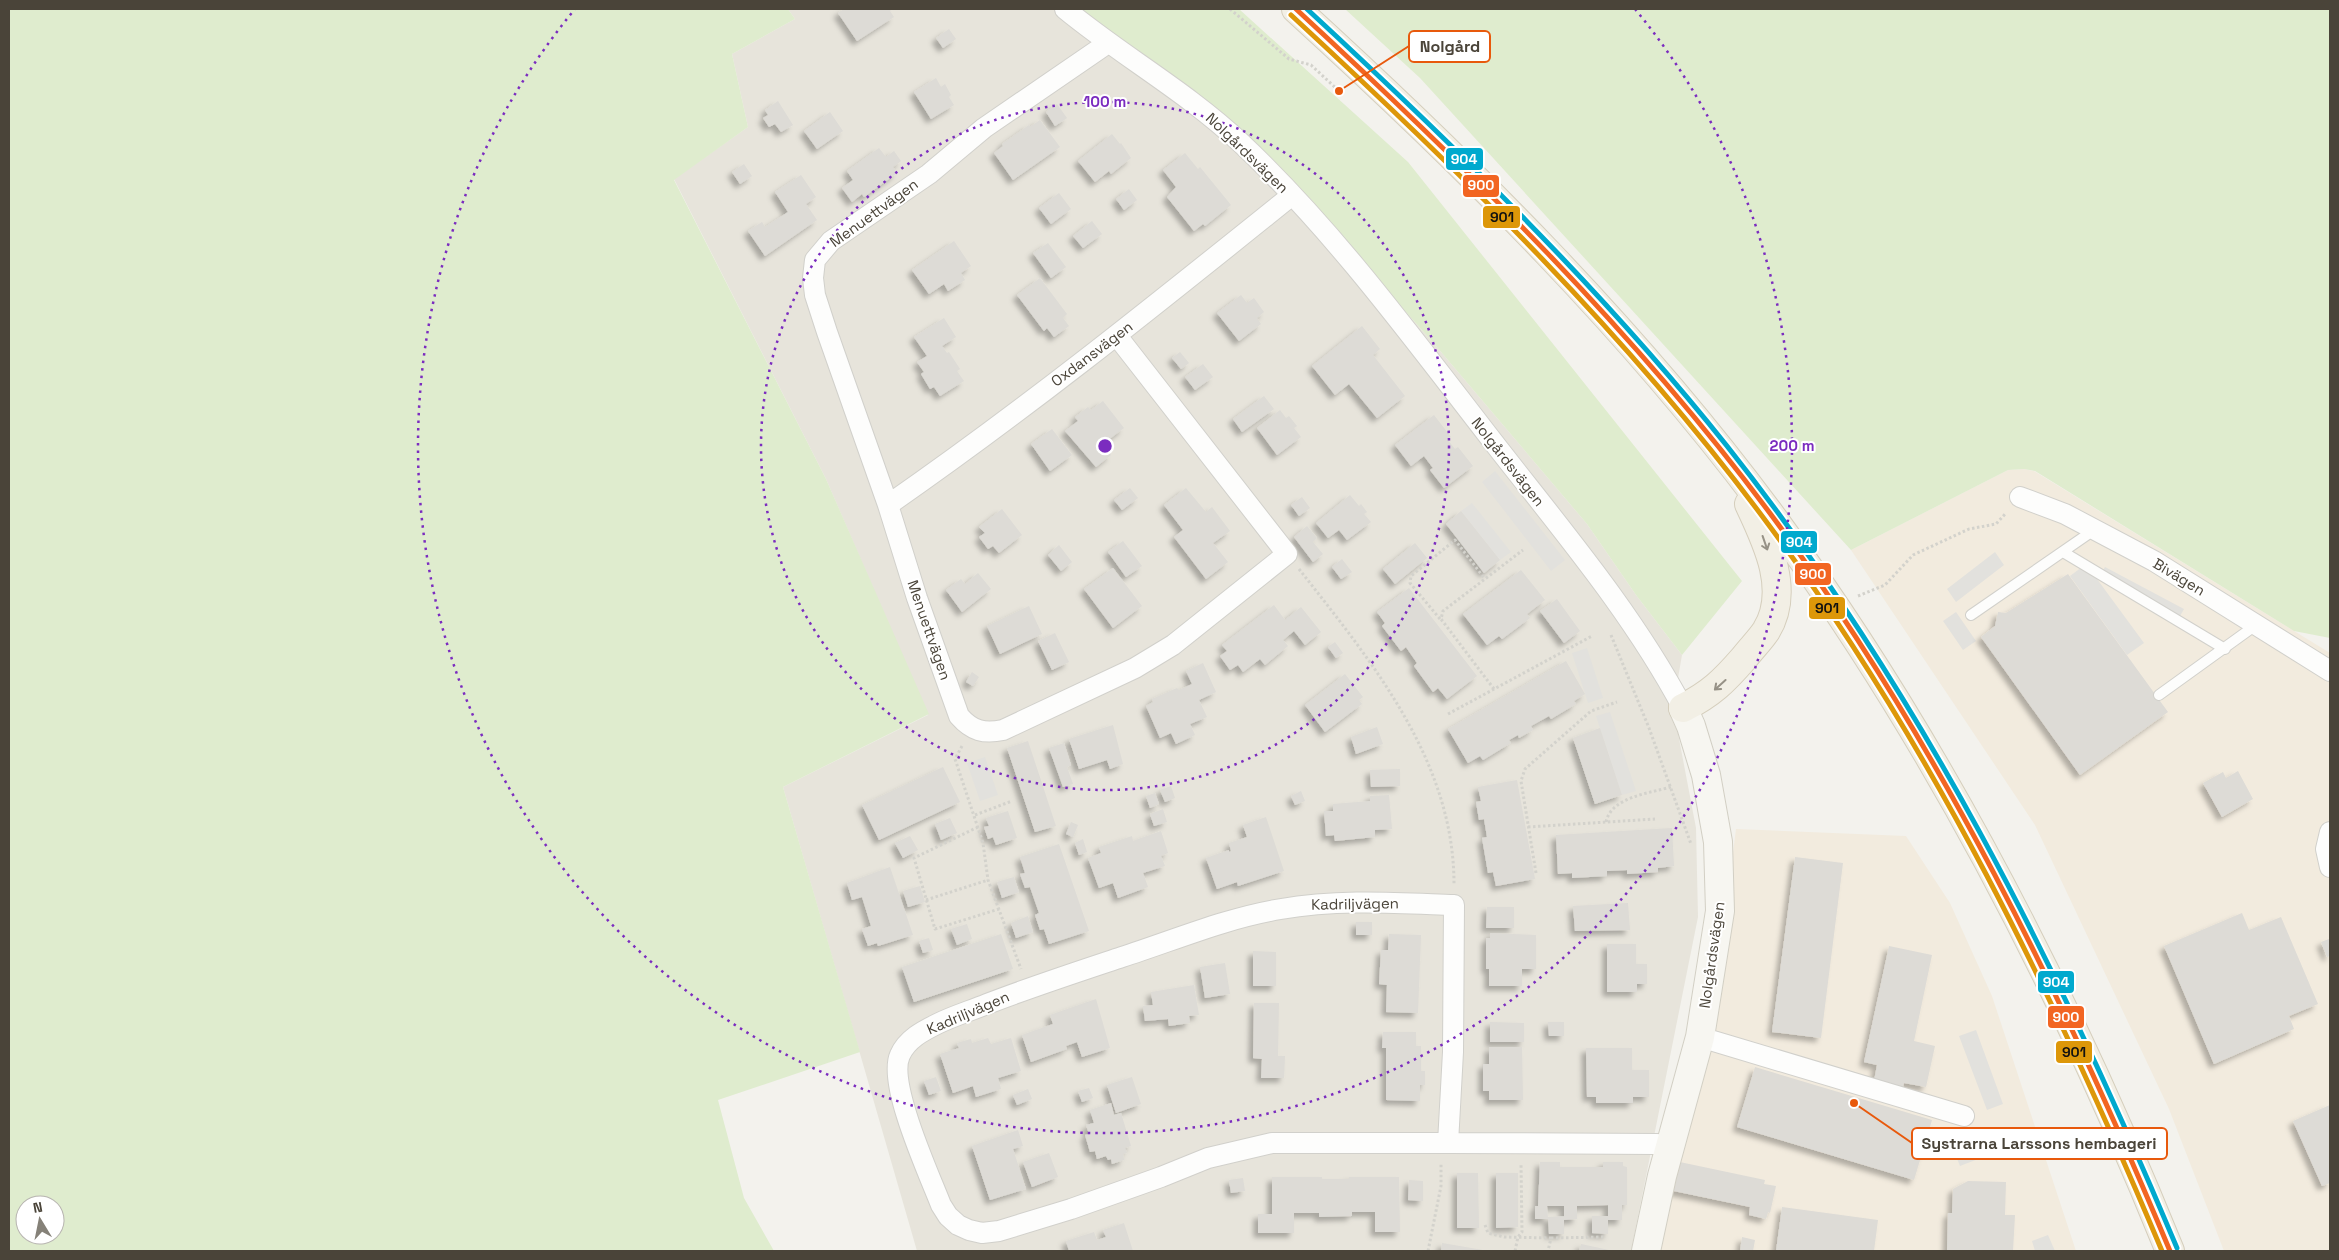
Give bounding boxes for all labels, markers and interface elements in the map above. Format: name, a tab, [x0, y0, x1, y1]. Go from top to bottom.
callout: Nolgård	[1409, 31, 1490, 62]
text: Nolgård	[1420, 36, 1480, 57]
text: 100 m	[1084, 92, 1126, 111]
street label: Nolgårdsvägen	[1202, 108, 1293, 197]
line badge: 904	[1445, 147, 1484, 171]
text: 904	[1451, 150, 1477, 168]
street label: Menuettvägen	[826, 174, 922, 251]
line badge: 900	[1462, 174, 1500, 198]
text: 900	[1468, 176, 1494, 194]
line badge: 901	[1482, 205, 1521, 229]
text: 901	[1490, 208, 1514, 226]
street label: Oxdansvägen	[1047, 317, 1136, 391]
street label: Nolgårdsvägen	[1468, 413, 1549, 510]
text: 200 m	[1770, 436, 1814, 455]
centre of rings	[1096, 437, 1114, 455]
line badge: 904	[1780, 530, 1818, 554]
text: 904	[1786, 533, 1812, 551]
one-way arrow	[1761, 535, 1771, 551]
street label: Bivägen	[2150, 554, 2209, 600]
line badge: 900	[1794, 562, 1832, 586]
text: 900	[1800, 565, 1826, 583]
street label: Menuettvägen	[903, 577, 955, 682]
line badge: 901	[1808, 596, 1846, 620]
text: 901	[1815, 599, 1839, 617]
one-way arrow	[1713, 679, 1726, 691]
street label: Kadriljvägen	[1311, 893, 1399, 914]
street label: Nolgårdsvägen	[1695, 900, 1728, 1010]
line badge: 904	[2037, 970, 2075, 994]
text: 904	[2043, 973, 2069, 991]
street label: Kadriljvägen	[924, 987, 1012, 1038]
line badge: 900	[2047, 1005, 2085, 1029]
text: 900	[2053, 1008, 2079, 1026]
line badge: 901	[2055, 1040, 2093, 1064]
text: 901	[2062, 1043, 2086, 1061]
callout: Systrarna Larssons hembageri	[1912, 1128, 2167, 1159]
text: Systrarna Larssons hembageri	[1922, 1133, 2156, 1154]
north arrow	[15, 1195, 65, 1245]
text: N	[32, 1198, 44, 1217]

